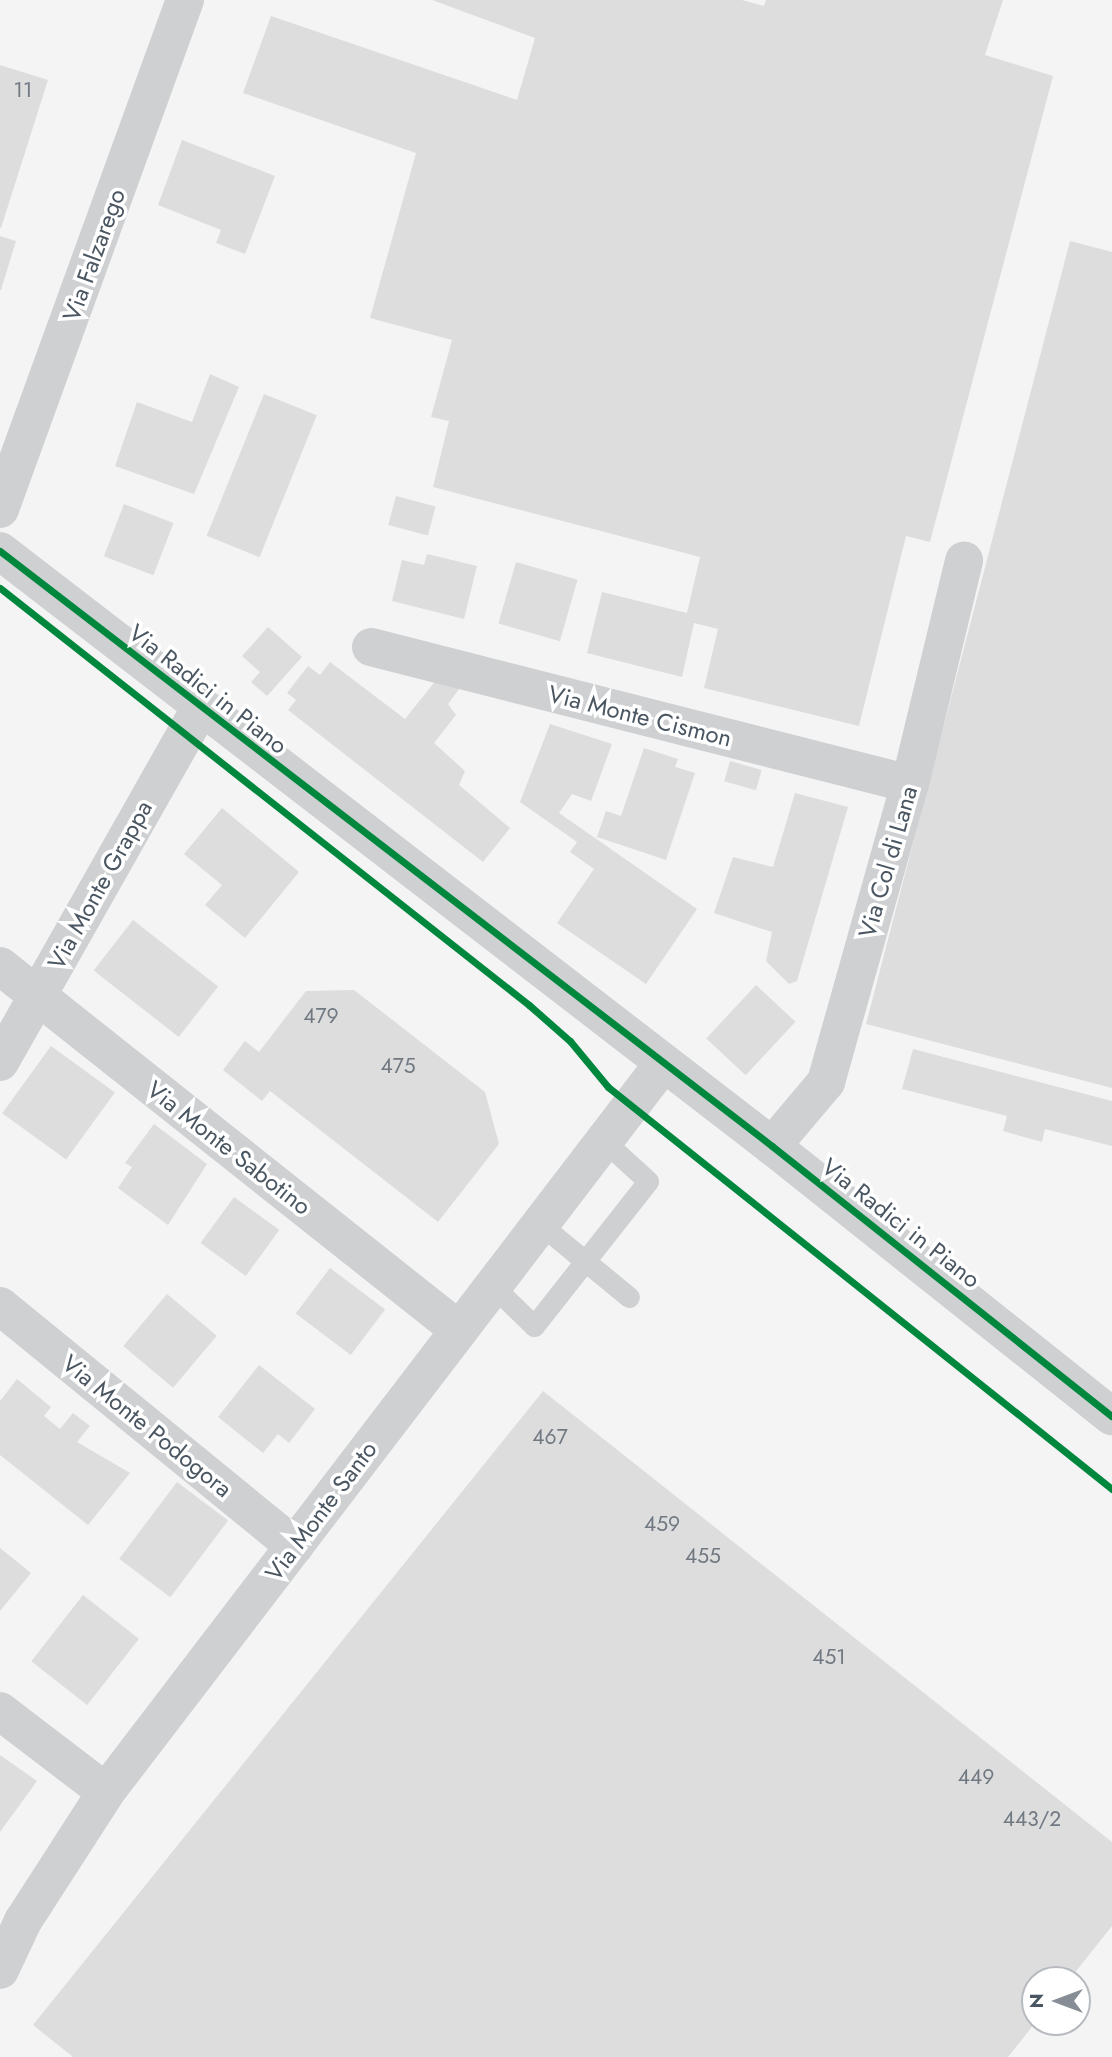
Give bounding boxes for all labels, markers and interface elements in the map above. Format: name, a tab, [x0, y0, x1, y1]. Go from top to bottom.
house number: 11	[14, 77, 32, 103]
street label: Via Falzarego	[57, 185, 131, 325]
street label: Via Radici in Piano	[123, 618, 293, 760]
street label: Via Monte Cismon	[545, 679, 735, 753]
street label: Via Col di Lana	[853, 783, 923, 941]
street label: Via Monte Grappa	[42, 796, 158, 974]
house number: 479	[303, 1003, 339, 1029]
house number: 475	[380, 1053, 416, 1079]
street label: Via Monte Sabotino	[141, 1075, 317, 1221]
street label: Via Radici in Piano	[816, 1152, 986, 1294]
street label: Via Monte Podogora	[56, 1349, 238, 1503]
house number: 467	[532, 1424, 568, 1450]
street label: Via Monte Santo	[259, 1435, 383, 1587]
house number: 459	[644, 1511, 680, 1537]
house number: 455	[685, 1543, 721, 1569]
house number: 451	[812, 1644, 846, 1670]
house number: 449	[958, 1764, 994, 1790]
house number: 443/2	[1003, 1806, 1061, 1832]
north arrow	[1021, 1966, 1091, 2036]
text: N	[1023, 1993, 1050, 2009]

